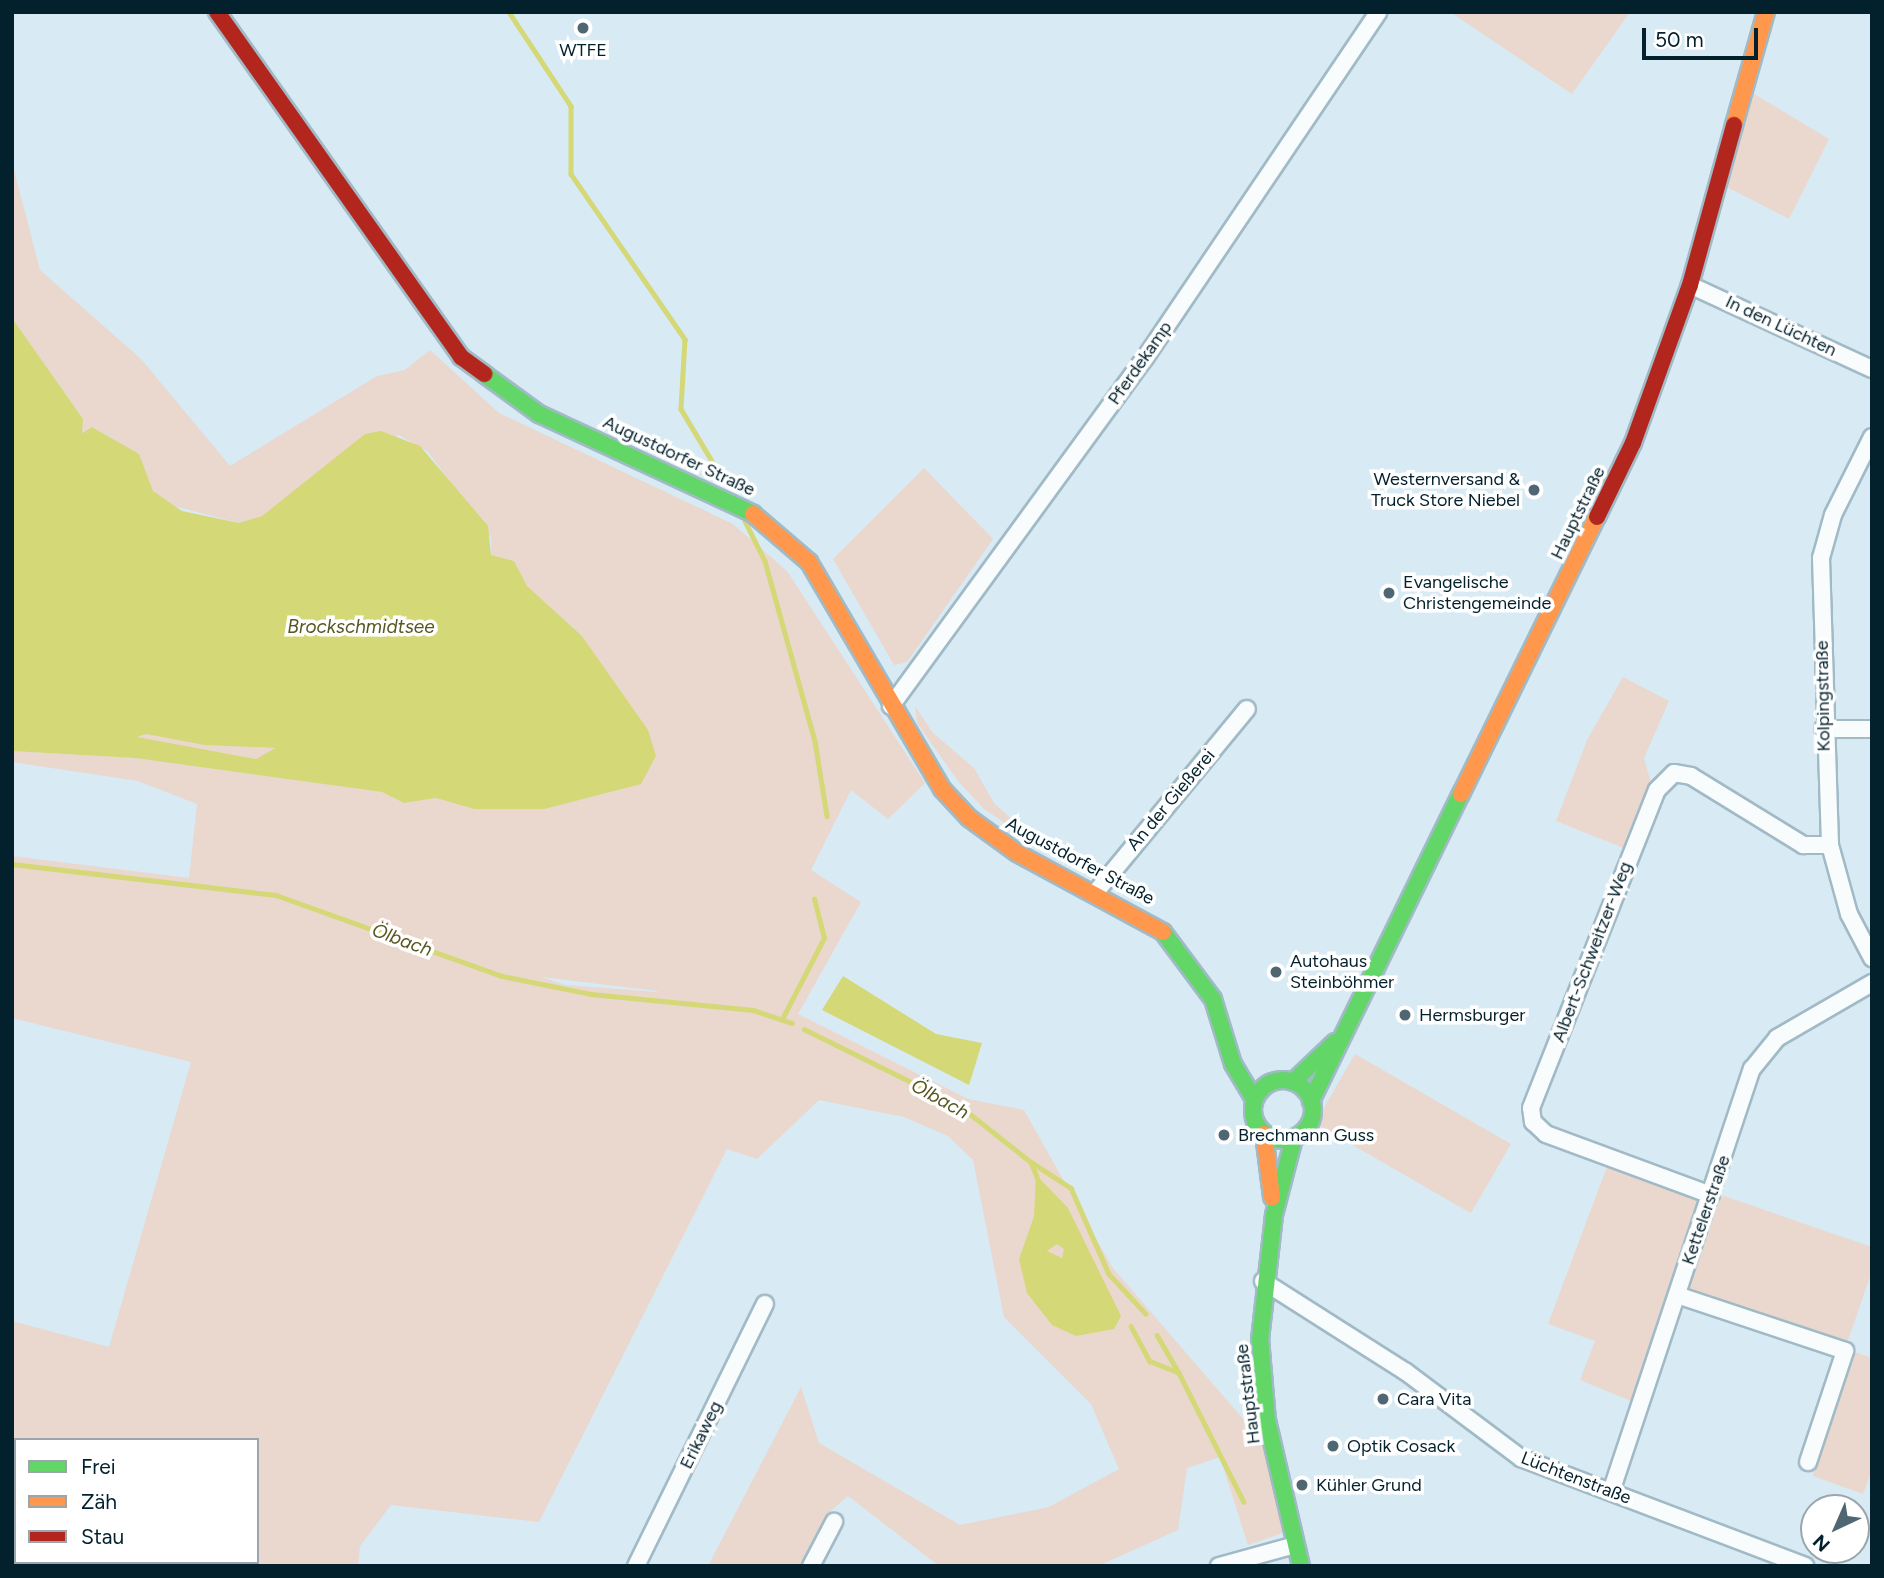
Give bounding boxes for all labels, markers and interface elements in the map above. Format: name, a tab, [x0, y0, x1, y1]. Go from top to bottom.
scale bar	[1646, 14, 1762, 58]
marker: WTFE	[575, 20, 591, 36]
text: 50 m	[1655, 27, 1704, 52]
place label: WTFE	[559, 39, 607, 61]
street label: In den Lüchten	[1722, 291, 1840, 361]
street label: Pferdekamp	[1103, 317, 1177, 409]
street label: Augustdorfer Straße	[600, 411, 758, 501]
street label: Hauptstraße	[1546, 463, 1610, 563]
place label: Westernversand & Truck Store Niebel	[1371, 469, 1520, 512]
marker: Westernversand & Truck Store Niebel	[1526, 482, 1542, 498]
place label: Evangelische Christengemeinde	[1403, 572, 1551, 614]
marker: Evangelische Christengemeinde	[1381, 585, 1397, 601]
water label: Brockschmidtsee	[287, 616, 435, 638]
street label: Kolpingstraße	[1811, 640, 1835, 752]
street label: An der Gießerei	[1122, 745, 1220, 855]
street label: Augustdorfer Straße	[1002, 813, 1158, 909]
street label: Albert-Schweitzer-Weg	[1548, 859, 1636, 1045]
water label: Ölbach	[369, 919, 435, 961]
place label: Autohaus Steinböhmer	[1290, 951, 1394, 993]
marker: Autohaus Steinböhmer	[1268, 964, 1284, 980]
place label: Hermsburger	[1419, 1004, 1525, 1026]
marker: Hermsburger	[1397, 1007, 1413, 1023]
water label: Ölbach	[907, 1074, 973, 1124]
place label: Brechmann Guss	[1238, 1124, 1374, 1146]
marker: Brechmann Guss	[1216, 1127, 1232, 1143]
street label: Kettelerstraße	[1677, 1152, 1735, 1268]
street label: Hauptstraße	[1231, 1343, 1265, 1445]
place label: Cara Vita	[1397, 1388, 1471, 1410]
marker: Cara Vita	[1375, 1391, 1391, 1407]
street label: Erikaweg	[675, 1398, 727, 1472]
place label: Optik Cosack	[1347, 1435, 1455, 1457]
legend	[14, 1438, 259, 1564]
marker: Optik Cosack	[1325, 1438, 1341, 1454]
street label: Lüchtenstraße	[1518, 1447, 1634, 1509]
text: Frei	[81, 1454, 116, 1479]
place label: Kühler Grund	[1316, 1474, 1422, 1496]
marker: Kühler Grund	[1294, 1477, 1310, 1493]
text: Zäh	[81, 1489, 117, 1514]
north arrow	[1800, 1494, 1870, 1564]
text: Stau	[81, 1524, 124, 1549]
text: N	[1808, 1530, 1835, 1556]

